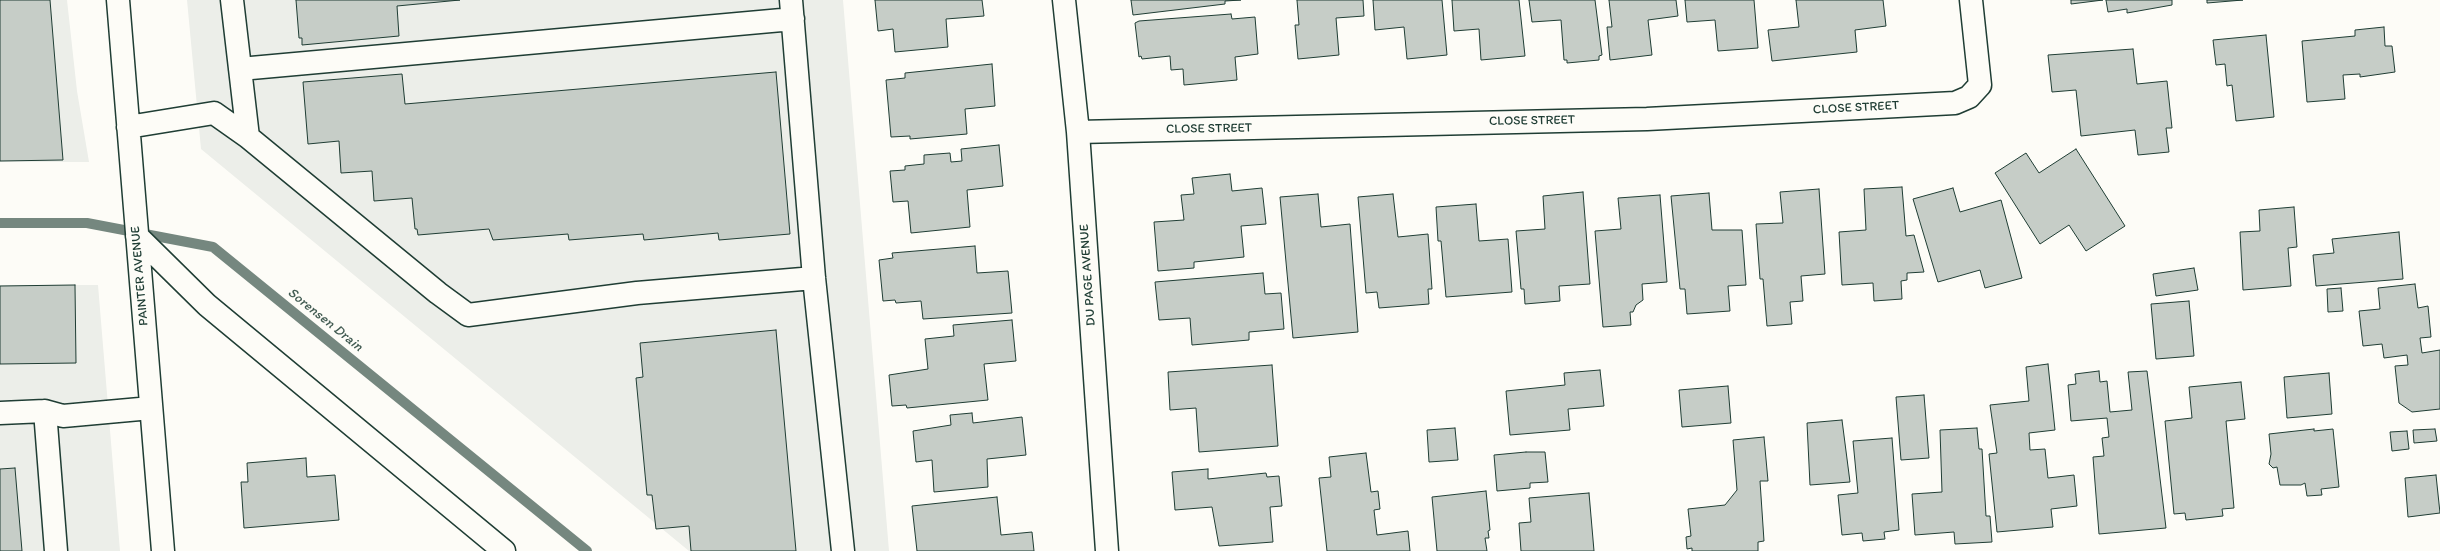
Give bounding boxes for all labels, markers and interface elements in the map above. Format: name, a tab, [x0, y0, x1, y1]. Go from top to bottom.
street label: CLOSE STREET	[1813, 98, 1899, 118]
street label: CLOSE STREET	[1489, 112, 1575, 130]
street label: CLOSE STREET	[1166, 120, 1252, 138]
street label: DU PAGE AVENUE	[1077, 224, 1099, 326]
street label: PAINTER AVENUE	[128, 225, 152, 327]
water label: Sorensen Drain	[284, 285, 366, 355]

